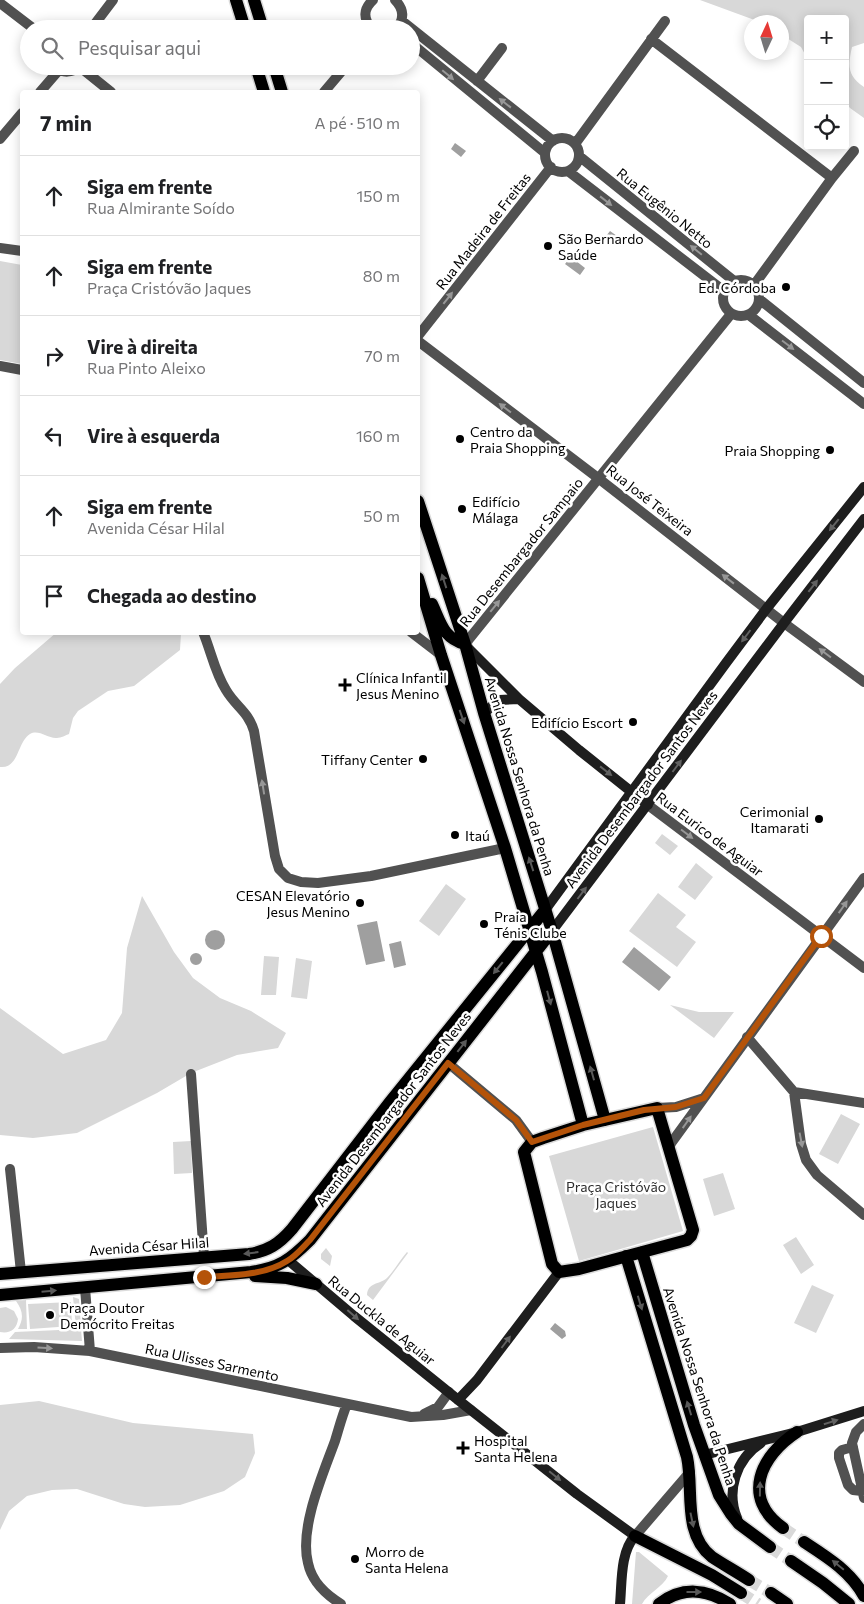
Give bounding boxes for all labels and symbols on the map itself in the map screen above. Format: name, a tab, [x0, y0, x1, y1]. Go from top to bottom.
north arrow	[744, 15, 789, 60]
one-way arrow	[442, 69, 454, 81]
one-way arrow	[498, 97, 511, 108]
street label: Rua Eugênio Netto	[614, 164, 716, 252]
street label: Rua Madeira de Freitas	[432, 169, 534, 293]
one-way arrow	[599, 195, 612, 206]
place label: São Bernardo Saúde	[558, 230, 644, 263]
marker: São Bernardo Saúde	[542, 240, 554, 252]
one-way arrow	[690, 245, 703, 256]
place label: Ed. Córdoba	[698, 279, 776, 296]
marker: Ed. Córdoba	[780, 281, 792, 293]
one-way arrow	[442, 292, 453, 305]
one-way arrow	[781, 339, 794, 350]
one-way arrow	[498, 403, 512, 413]
place label: Centro da Praia Shopping	[470, 423, 566, 456]
marker: Centro da Praia Shopping	[454, 433, 466, 445]
place label: Praia Shopping	[724, 442, 820, 459]
marker: Praia Shopping	[824, 444, 836, 456]
street label: Rua José Teixeira	[603, 461, 697, 539]
street label: Rua Desembargador Sampaio	[456, 474, 586, 630]
place label: Edifício Málaga	[472, 493, 520, 526]
marker: Edifício Málaga	[456, 503, 468, 515]
one-way arrow	[828, 519, 839, 532]
one-way arrow	[440, 573, 448, 588]
one-way arrow	[722, 573, 735, 584]
one-way arrow	[807, 579, 818, 592]
one-way arrow	[490, 600, 501, 613]
one-way arrow	[741, 629, 752, 642]
one-way arrow	[818, 648, 832, 658]
place label: Clínica Infantil Jesus Menino	[356, 669, 447, 702]
street label: Avenida Nossa Senhora da Penha	[482, 674, 558, 878]
marker: Clínica Infantil Jesus Menino	[338, 678, 352, 692]
street label: Avenida Desembargador Santos Neves	[561, 687, 721, 891]
one-way arrow	[459, 710, 466, 725]
place label: Edifício Escort	[531, 714, 623, 731]
marker: Edifício Escort	[627, 716, 639, 728]
place label: Tiffany Center	[321, 751, 413, 768]
marker: Tiffany Center	[417, 753, 429, 765]
one-way arrow	[672, 760, 683, 773]
one-way arrow	[599, 766, 613, 776]
one-way arrow	[259, 778, 267, 794]
street label: Rua Eurico de Aguiar	[653, 788, 767, 880]
place label: Cerimonial Itamarati	[740, 803, 809, 836]
marker: Cerimonial Itamarati	[813, 813, 825, 825]
place label: Itaú	[465, 827, 490, 844]
marker: Itaú	[449, 829, 461, 841]
one-way arrow	[680, 829, 693, 840]
one-way arrow	[526, 856, 534, 871]
one-way arrow	[577, 886, 587, 900]
place label: CESAN Elevatório Jesus Menino	[236, 887, 350, 920]
marker: CESAN Elevatório Jesus Menino	[354, 897, 366, 909]
one-way arrow	[838, 901, 848, 914]
place label: Praia Ténis Clube	[494, 908, 567, 941]
marker: Praia Ténis Clube	[478, 918, 490, 930]
route start	[810, 925, 833, 948]
one-way arrow	[493, 961, 504, 974]
one-way arrow	[545, 991, 553, 1006]
street label: Avenida Desembargador Santos Neves	[312, 1008, 474, 1210]
one-way arrow	[456, 1040, 467, 1053]
one-way arrow	[587, 1065, 595, 1080]
one-way arrow	[682, 1115, 692, 1129]
one-way arrow	[798, 1132, 806, 1148]
park label: Praça Cristóvão Jaques	[566, 1178, 666, 1211]
street label: Avenida César Hilal	[88, 1233, 210, 1259]
one-way arrow	[243, 1249, 259, 1257]
route end	[193, 1266, 216, 1289]
street label: Rua Duckla de Aguiar	[325, 1272, 439, 1369]
street label: Avenida Nossa Senhora da Penha	[660, 1285, 740, 1487]
one-way arrow	[41, 1286, 57, 1294]
one-way arrow	[637, 1295, 644, 1310]
place label: Praça Doutor Demócrito Freitas	[60, 1299, 175, 1332]
marker: Praça Doutor Demócrito Freitas	[44, 1309, 56, 1321]
one-way arrow	[347, 1309, 359, 1321]
one-way arrow	[501, 1336, 512, 1349]
street label: Rua Ulisses Sarmento	[144, 1340, 280, 1384]
one-way arrow	[37, 1344, 53, 1352]
one-way arrow	[685, 1401, 693, 1416]
one-way arrow	[823, 1417, 838, 1425]
place label: Hospital Santa Helena	[474, 1432, 557, 1465]
marker: Hospital Santa Helena	[456, 1441, 470, 1455]
one-way arrow	[548, 1471, 561, 1482]
one-way arrow	[756, 1480, 764, 1496]
one-way arrow	[689, 1513, 697, 1529]
place label: Morro de Santa Helena	[365, 1543, 448, 1576]
marker: Morro de Santa Helena	[349, 1553, 361, 1565]
one-way arrow	[831, 1559, 844, 1570]
one-way arrow	[687, 1588, 703, 1596]

